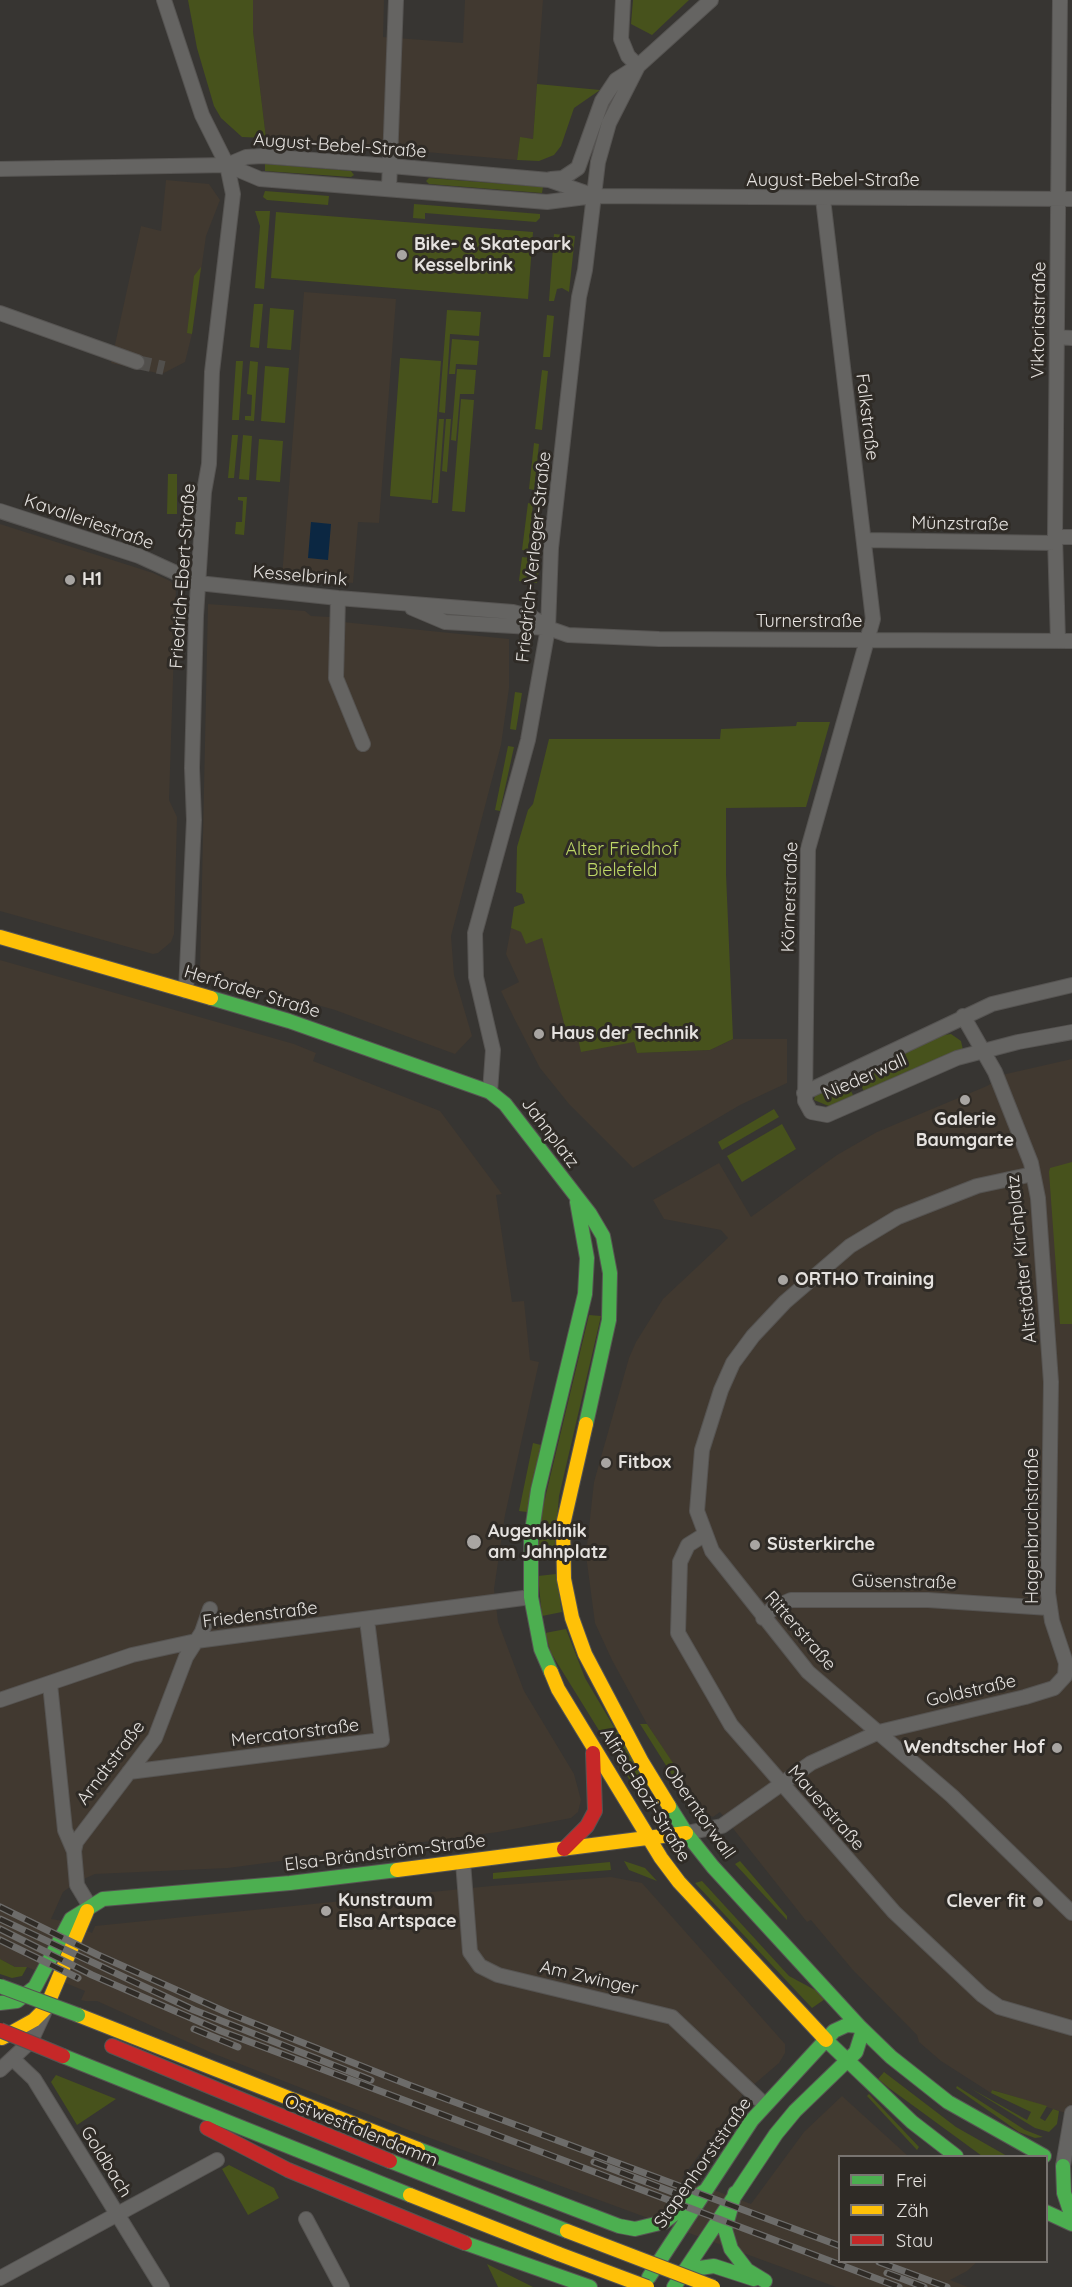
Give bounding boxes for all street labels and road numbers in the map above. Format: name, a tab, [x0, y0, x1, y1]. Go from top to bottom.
street label: August-Bebel-Straße	[253, 129, 427, 163]
street label: August-Bebel-Straße	[746, 170, 920, 192]
street label: Viktoriastraße	[1027, 261, 1051, 379]
street label: Falkstraße	[851, 372, 883, 462]
street label: Friedrich-Verleger-Straße	[512, 451, 556, 663]
street label: Friedrich-Ebert-Straße	[166, 483, 200, 669]
street label: Kavalleriestraße	[21, 490, 157, 554]
street label: Münzstraße	[911, 512, 1009, 536]
street label: Kesselbrink	[252, 561, 348, 591]
street label: Turnerstraße	[756, 611, 862, 633]
street label: Körnerstraße	[777, 841, 803, 953]
street label: Herforder Straße	[181, 961, 323, 1023]
street label: Niederwall	[820, 1049, 910, 1105]
street label: Jahnplatz	[517, 1094, 583, 1172]
street label: Altstädter Kirchplatz	[1002, 1174, 1042, 1344]
street label: Hagenbruchstraße	[1022, 1448, 1044, 1604]
street label: Güsenstraße	[851, 1570, 957, 1594]
street label: Ritterstraße	[760, 1587, 840, 1675]
street label: Friedenstraße	[201, 1597, 319, 1633]
street label: Goldstraße	[924, 1670, 1018, 1712]
street label: Mercatorstraße	[230, 1714, 360, 1752]
street label: Arndtstraße	[72, 1717, 150, 1809]
street label: Alfred-Bozi-Straße	[595, 1724, 695, 1866]
street label: Oberntorwall	[659, 1761, 739, 1863]
street label: Mauerstraße	[783, 1761, 869, 1855]
street label: Elsa-Brändström-Straße	[283, 1830, 487, 1876]
street label: Am Zwinger	[538, 1956, 640, 2000]
street label: Ostwestfalendamm	[281, 2090, 441, 2172]
street label: Stapenhorststraße	[650, 2093, 756, 2233]
street label: Goldbach	[76, 2123, 136, 2201]

